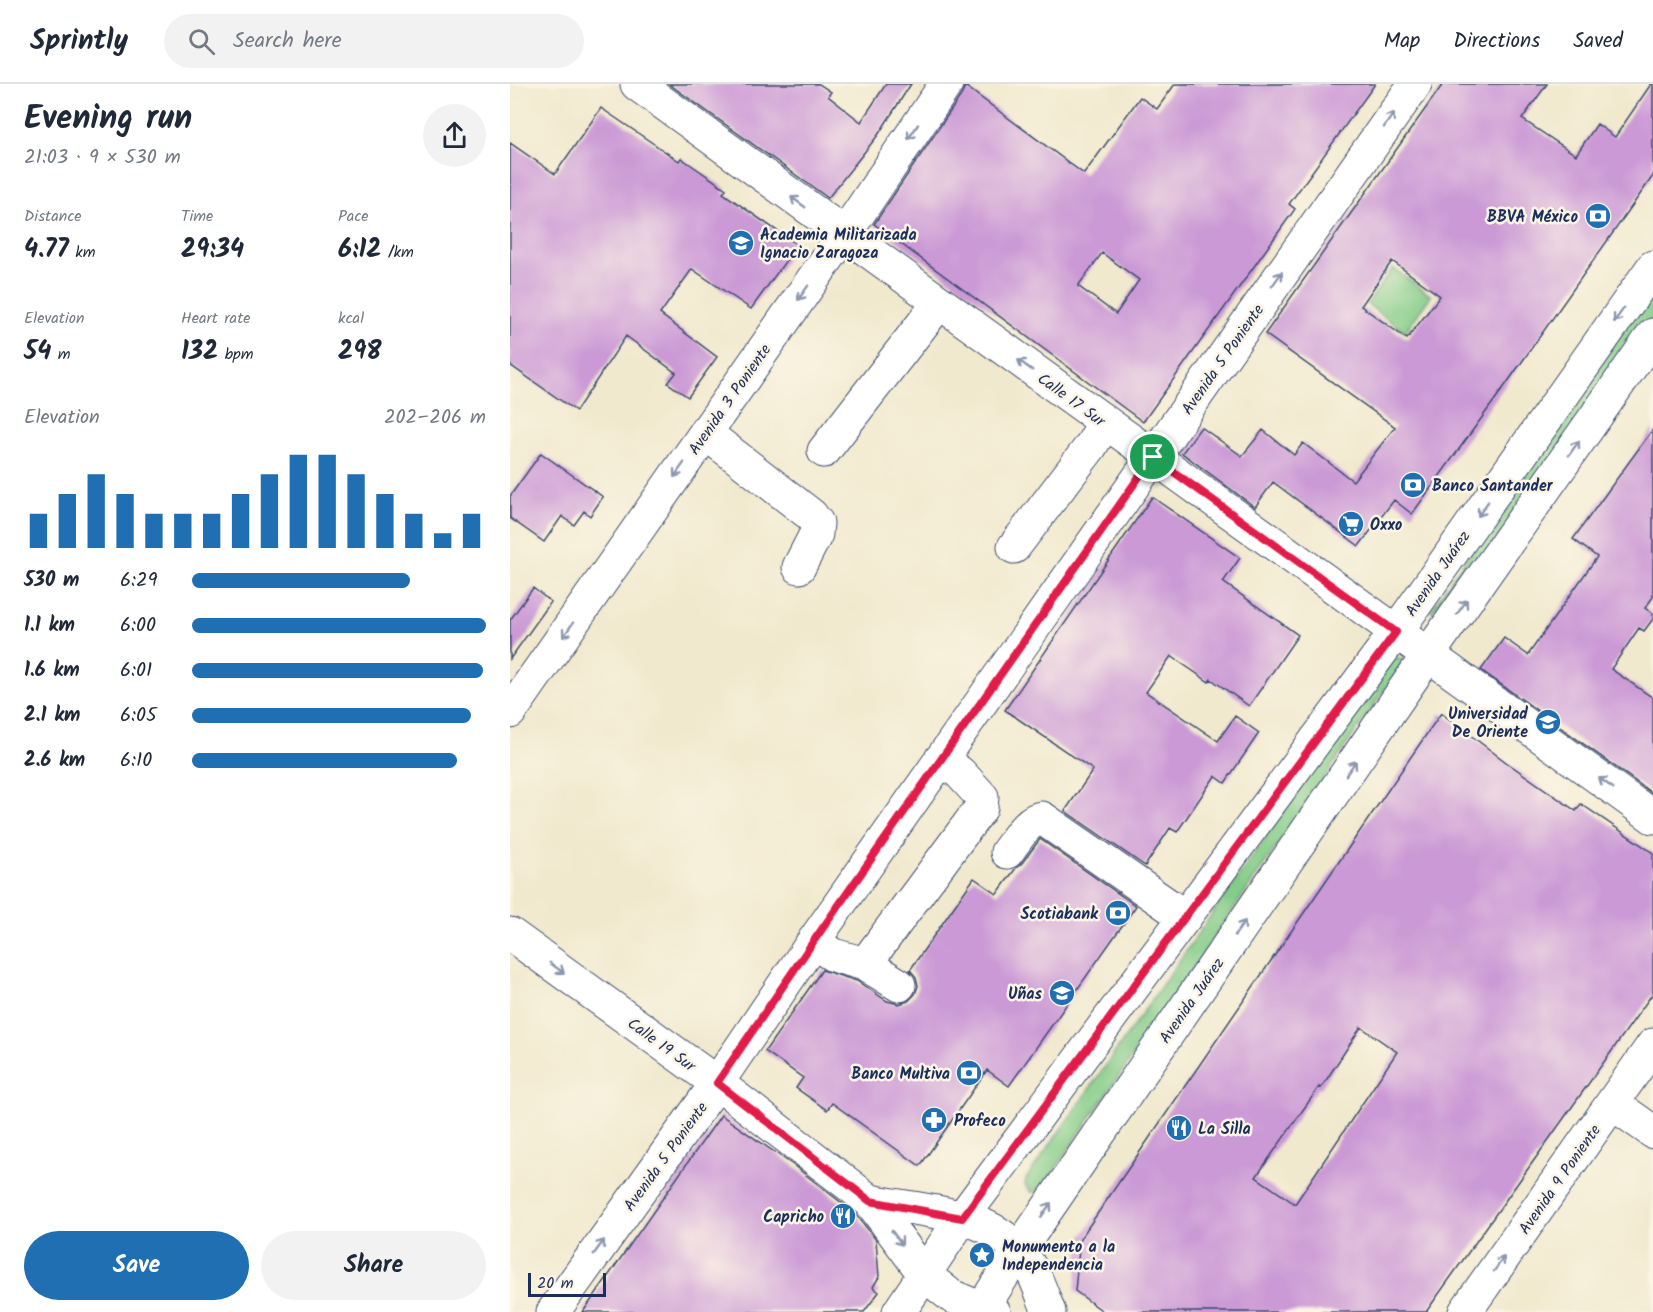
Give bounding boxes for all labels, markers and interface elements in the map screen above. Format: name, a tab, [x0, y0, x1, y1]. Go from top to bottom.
search box	[164, 14, 584, 68]
text: Sprintly	[30, 19, 128, 64]
text: Search here	[233, 24, 342, 59]
icon: search	[185, 25, 218, 58]
text: Map	[1384, 25, 1420, 58]
text: Directions	[1453, 25, 1540, 58]
text: Saved	[1573, 25, 1623, 58]
text: Evening run	[24, 93, 192, 146]
button: share	[423, 104, 486, 167]
one-way arrow	[1383, 112, 1395, 128]
one-way arrow	[907, 124, 920, 141]
text: 21:03 · 9 × 530 m	[24, 142, 181, 174]
one-way arrow	[791, 195, 807, 208]
bank icon: BBVA México	[1583, 201, 1613, 231]
text: Distance	[24, 204, 82, 229]
text: Time	[181, 204, 213, 229]
text: Pace	[338, 204, 369, 229]
place label: BBVA México	[1487, 205, 1578, 230]
place label: Academia Militarizada Ignacio Zaragoza	[760, 223, 917, 266]
school or university icon: Academia Militarizada Ignacio Zaragoza	[726, 228, 756, 258]
text: 4.77	[24, 229, 69, 271]
text: 29:34	[181, 229, 244, 271]
text: 6:12	[338, 229, 382, 271]
text: km	[69, 240, 96, 265]
text: /km	[382, 240, 414, 265]
one-way arrow	[1271, 272, 1284, 288]
one-way arrow	[797, 284, 809, 301]
street label: Avenida 5 Poniente	[1176, 299, 1271, 420]
text: Elevation	[24, 306, 85, 331]
text: Heart rate	[181, 306, 251, 331]
text: kcal	[338, 306, 364, 331]
one-way arrow	[1613, 306, 1625, 322]
text: 54	[24, 331, 51, 373]
text: 132	[181, 331, 218, 373]
text: 298	[338, 331, 382, 373]
street label: Avenida 3 Poniente	[682, 339, 778, 461]
text: m	[51, 342, 70, 367]
text: bpm	[218, 342, 253, 367]
one-way arrow	[1017, 358, 1033, 371]
street label: Calle 17 Sur	[1032, 367, 1112, 434]
text: Elevation	[24, 402, 100, 434]
text: 202–206 m	[384, 402, 486, 434]
pin	[1127, 431, 1178, 482]
icon: arrive	[1136, 440, 1169, 473]
one-way arrow	[1568, 440, 1580, 456]
one-way arrow	[673, 461, 685, 478]
bank icon: Banco Santander	[1398, 470, 1428, 500]
place label: Banco Santander	[1432, 474, 1554, 499]
one-way arrow	[1477, 500, 1489, 516]
supermarket icon: Oxxo	[1336, 509, 1366, 539]
place label: Oxxo	[1370, 513, 1402, 538]
street label: Avenida Juárez	[1399, 526, 1477, 622]
text: 530 m	[24, 565, 79, 597]
text: 6:29	[120, 565, 157, 597]
one-way arrow	[1456, 600, 1468, 616]
text: 1.1 km	[24, 610, 75, 642]
text: 6:00	[120, 610, 156, 642]
one-way arrow	[562, 621, 574, 638]
text: 1.6 km	[24, 655, 80, 687]
text: 6:01	[120, 655, 152, 687]
text: 2.1 km	[24, 700, 80, 732]
text: 6:05	[120, 700, 157, 732]
place label: Universidad De Oriente	[1448, 702, 1528, 745]
school or university icon: Universidad De Oriente	[1533, 707, 1563, 737]
text: 2.6 km	[24, 745, 85, 777]
text: 6:10	[120, 745, 152, 777]
one-way arrow	[1345, 760, 1357, 777]
one-way arrow	[1598, 777, 1614, 789]
bank icon: Scotiabank	[1103, 898, 1133, 928]
place label: Scotiabank	[1021, 902, 1099, 927]
one-way arrow	[1234, 921, 1246, 937]
street label: Avenida Juárez	[1153, 953, 1231, 1049]
one-way arrow	[549, 962, 565, 974]
school or university icon: Uñas	[1047, 978, 1077, 1008]
place label: Uñas	[1008, 982, 1043, 1007]
street label: Calle 19 Sur	[622, 1012, 702, 1080]
bank icon: Banco Multiva	[954, 1058, 984, 1088]
place label: Banco Multiva	[851, 1062, 950, 1087]
street label: Avenida 5 Poniente	[618, 1097, 715, 1217]
pharmacy icon: Profeco	[919, 1105, 949, 1135]
place label: Profeco	[954, 1109, 1006, 1134]
restaurant icon: La Silla	[1164, 1113, 1194, 1143]
place label: La Silla	[1198, 1117, 1251, 1142]
street label: Avenida 9 Poniente	[1513, 1120, 1608, 1240]
restaurant icon: Capricho	[828, 1201, 858, 1231]
one-way arrow	[1040, 1203, 1052, 1219]
place label: Capricho	[763, 1205, 824, 1230]
one-way arrow	[891, 1229, 904, 1245]
button: Save	[24, 1231, 249, 1300]
button: Share	[261, 1231, 486, 1300]
place label: Monumento a la Independencia	[1002, 1235, 1115, 1278]
one-way arrow	[593, 1240, 605, 1256]
place icon: Monumento a la Independencia	[967, 1240, 997, 1270]
one-way arrow	[1493, 1257, 1505, 1273]
scale bar	[528, 1270, 606, 1298]
text: 20 m	[537, 1271, 573, 1296]

